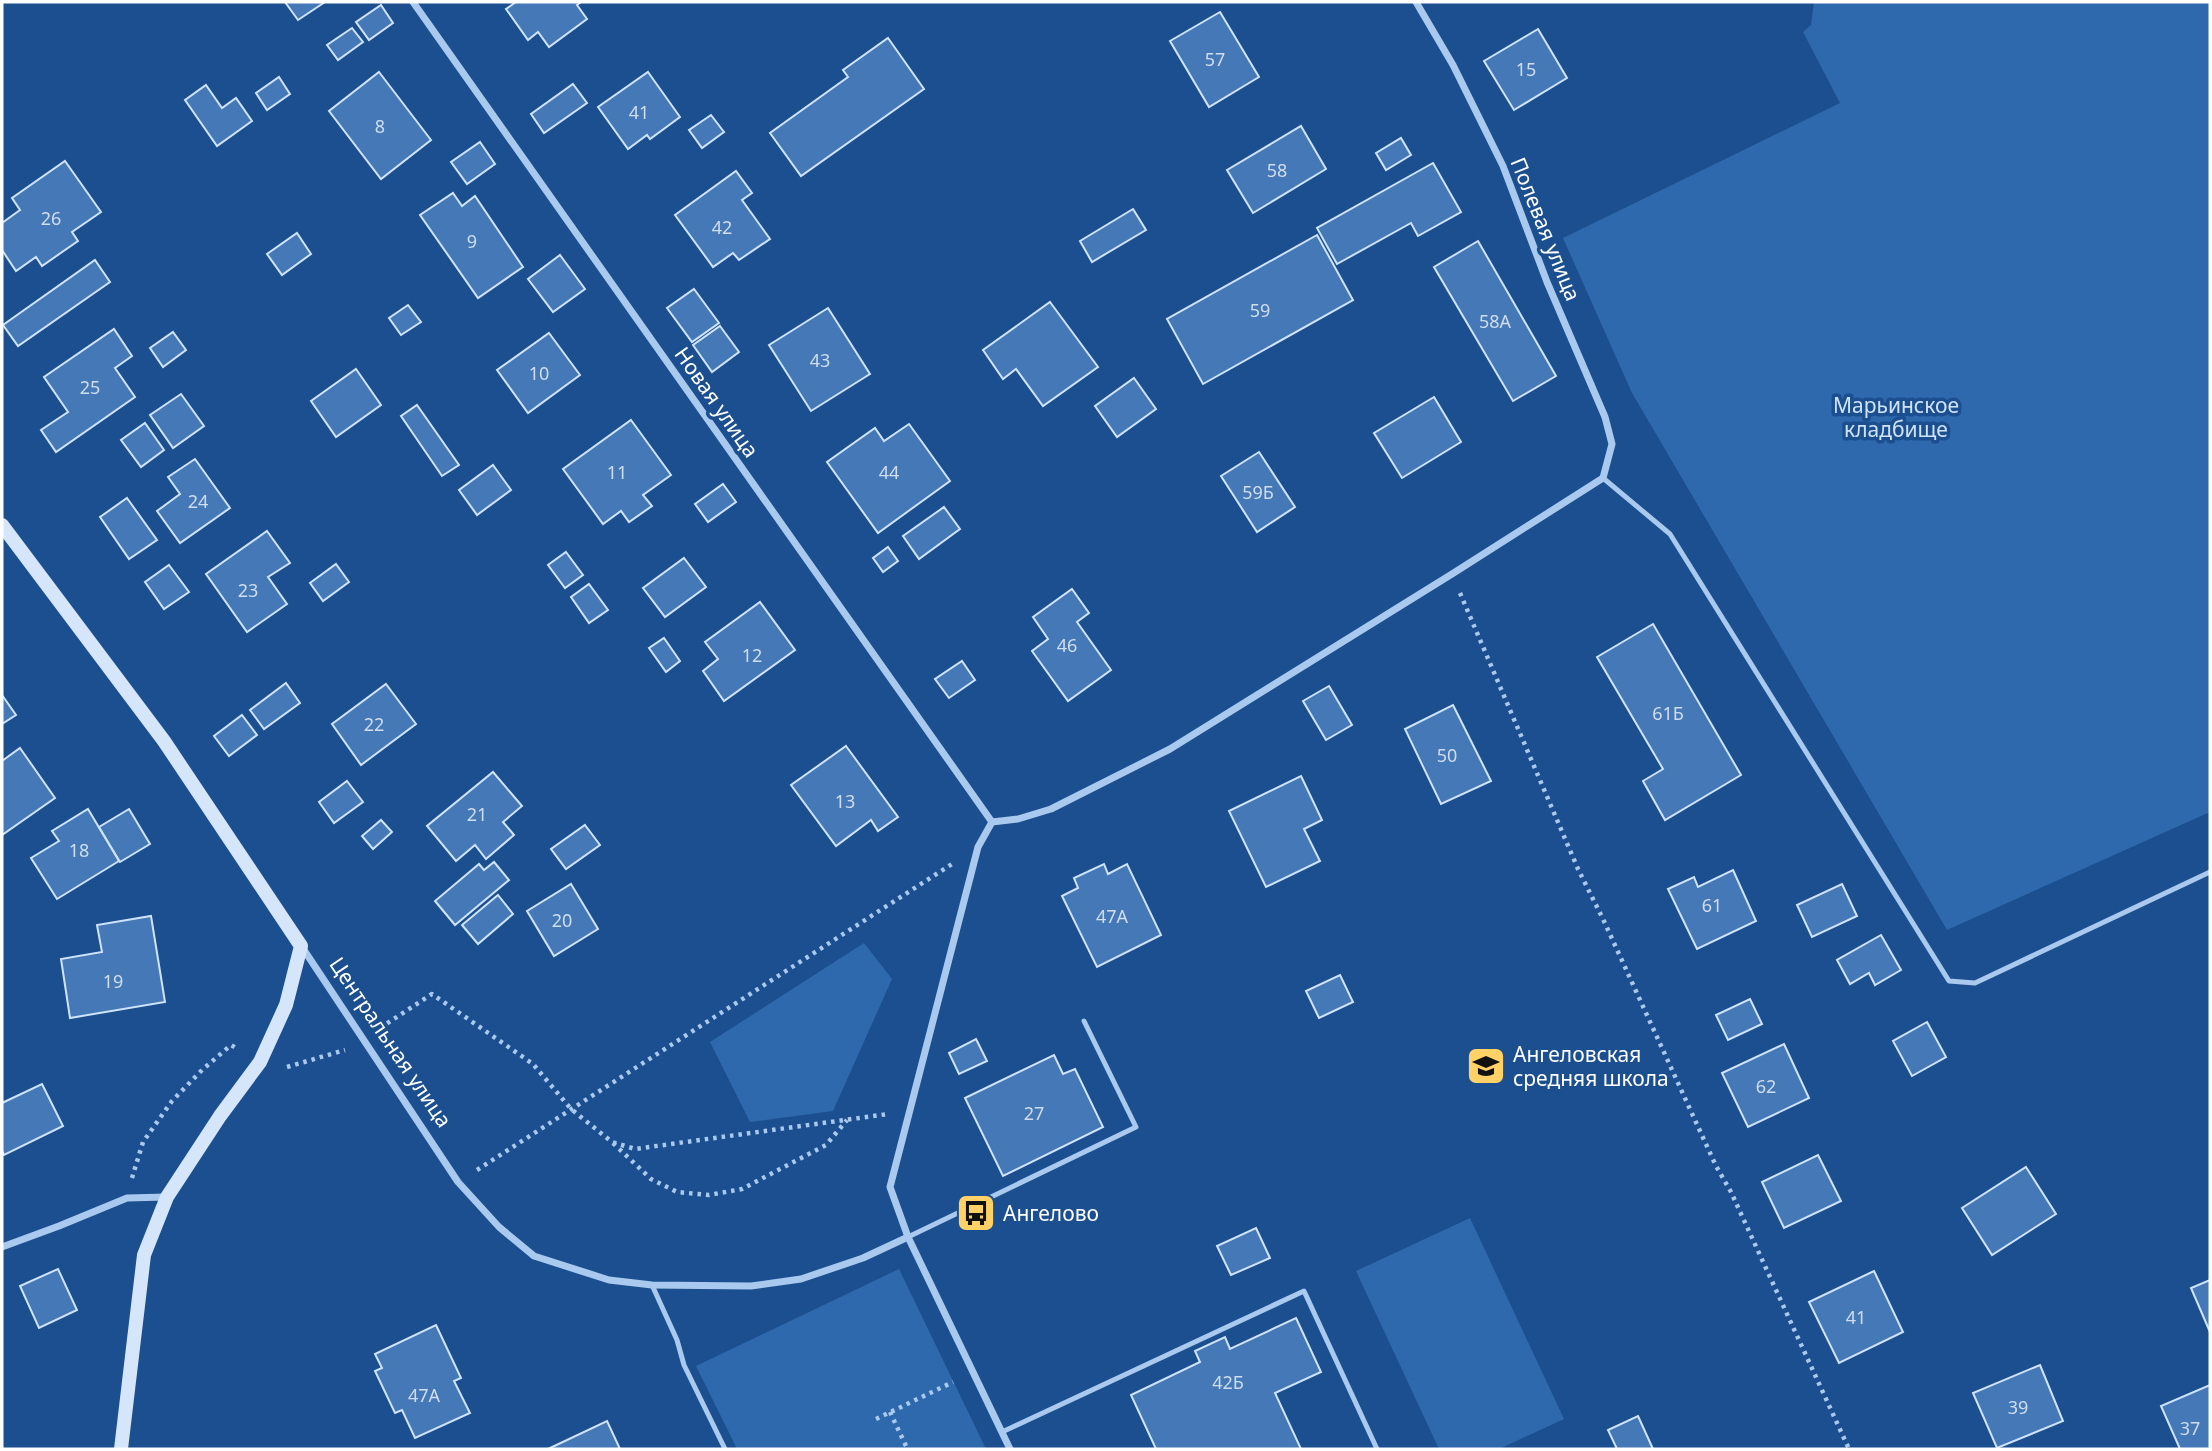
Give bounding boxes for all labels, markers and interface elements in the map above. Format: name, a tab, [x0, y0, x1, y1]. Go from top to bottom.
house number: 57	[1205, 47, 1225, 71]
house number: 15	[1516, 57, 1536, 81]
house number: 41	[629, 100, 649, 124]
house number: 8	[375, 114, 385, 138]
street label: Полевая улица	[1504, 153, 1588, 305]
house number: 58	[1267, 158, 1287, 182]
house number: 26	[41, 206, 61, 230]
house number: 42	[712, 215, 732, 239]
house number: 9	[467, 229, 477, 253]
house number: 59	[1250, 298, 1270, 322]
house number: 58А	[1479, 309, 1512, 333]
street label: Новая улица	[669, 341, 765, 463]
house number: 43	[810, 348, 830, 372]
house number: 10	[529, 361, 549, 385]
house number: 25	[80, 375, 100, 399]
park label: Марьинское кладбище	[1833, 391, 1959, 443]
house number: 11	[607, 460, 627, 484]
house number: 44	[879, 460, 899, 484]
house number: 59Б	[1242, 480, 1274, 504]
house number: 24	[188, 489, 208, 513]
house number: 23	[238, 578, 258, 602]
house number: 46	[1057, 633, 1077, 657]
house number: 12	[742, 643, 762, 667]
house number: 61Б	[1652, 701, 1684, 725]
house number: 22	[364, 712, 384, 736]
house number: 50	[1437, 743, 1457, 767]
house number: 13	[835, 789, 855, 813]
house number: 21	[467, 802, 487, 826]
house number: 18	[69, 838, 89, 862]
house number: 61	[1702, 893, 1722, 917]
house number: 47А	[1096, 904, 1129, 928]
house number: 20	[552, 908, 572, 932]
street label: Центральная улица	[324, 951, 458, 1133]
house number: 19	[103, 969, 123, 993]
place label: Ангеловская средняя школа	[1513, 1040, 1669, 1092]
school or university icon: Ангеловская средняя школа	[1465, 1045, 1507, 1087]
house number: 62	[1756, 1074, 1776, 1098]
house number: 27	[1024, 1101, 1044, 1125]
bus stop icon: Ангелово	[955, 1192, 997, 1234]
place label: Ангелово	[1003, 1199, 1099, 1227]
house number: 41	[1846, 1305, 1866, 1329]
house number: 42Б	[1212, 1370, 1244, 1394]
house number: 47А	[408, 1383, 441, 1407]
house number: 39	[2008, 1395, 2028, 1419]
house number: 37	[2180, 1416, 2200, 1440]

